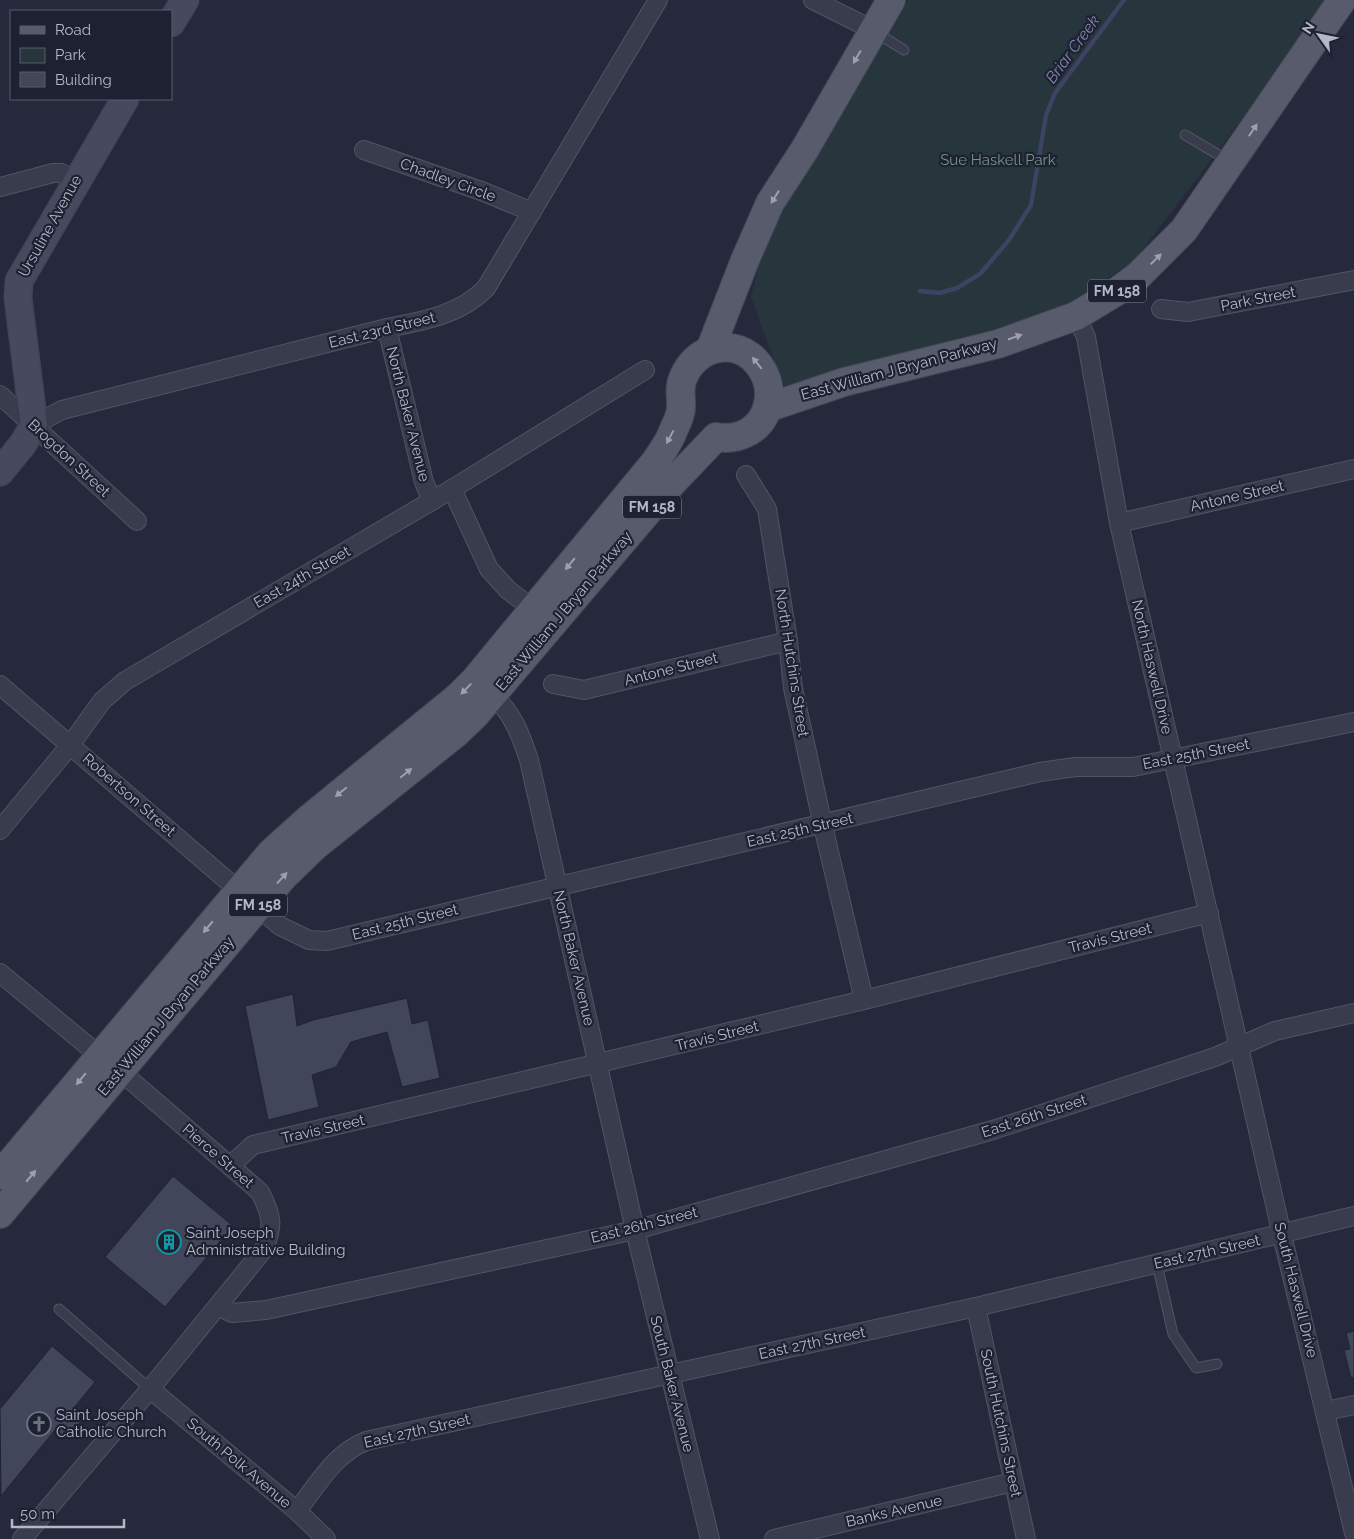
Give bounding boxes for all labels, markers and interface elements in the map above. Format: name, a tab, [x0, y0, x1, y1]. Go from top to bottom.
legend	[10, 10, 172, 100]
north arrow	[1294, 10, 1344, 60]
water label: Briar Creek	[1041, 11, 1104, 87]
text: N	[1298, 19, 1318, 37]
text: Road	[55, 21, 91, 39]
text: Park	[55, 46, 86, 64]
one-way arrow	[853, 51, 862, 64]
text: Building	[55, 71, 112, 89]
one-way arrow	[1249, 123, 1258, 137]
park label: Sue Haskell Park	[940, 151, 1056, 169]
street label: Chadley Circle	[398, 154, 498, 206]
street label: Ursuline Avenue	[15, 172, 85, 280]
one-way arrow	[770, 190, 779, 203]
one-way arrow	[1149, 253, 1161, 265]
road number: FM 158	[1088, 280, 1146, 302]
street label: Park Street	[1219, 283, 1297, 315]
street label: East 23rd Street	[327, 308, 437, 352]
one-way arrow	[1008, 333, 1023, 341]
street label: East William J Bryan Parkway	[799, 334, 999, 404]
street label: North Baker Avenue	[382, 345, 434, 484]
one-way arrow	[751, 357, 762, 370]
street label: Brogdon Street	[24, 415, 114, 501]
one-way arrow	[666, 430, 675, 443]
street label: Antone Street	[1188, 476, 1286, 516]
road number: FM 158	[623, 496, 681, 518]
street label: East William J Bryan Parkway	[492, 528, 636, 694]
street label: East 24th Street	[250, 542, 354, 612]
one-way arrow	[565, 558, 576, 571]
street label: North Hutchins Street	[771, 588, 813, 738]
street label: North Haswell Drive	[1128, 598, 1176, 736]
street label: Antone Street	[622, 649, 720, 689]
one-way arrow	[460, 682, 472, 694]
street label: East 25th Street	[1141, 735, 1251, 773]
street label: Robertson Street	[79, 750, 179, 840]
one-way arrow	[399, 768, 413, 778]
one-way arrow	[335, 787, 348, 798]
street label: East 25th Street	[745, 809, 855, 851]
one-way arrow	[276, 872, 288, 884]
street label: North Baker Avenue	[550, 888, 598, 1028]
road number: FM 158	[229, 894, 287, 916]
street label: East 25th Street	[350, 900, 460, 944]
street label: Travis Street	[1067, 919, 1153, 957]
one-way arrow	[202, 921, 213, 934]
street label: East William J Bryan Parkway	[94, 933, 238, 1099]
street label: Travis Street	[674, 1017, 760, 1055]
one-way arrow	[75, 1072, 86, 1085]
street label: East 26th Street	[979, 1091, 1089, 1141]
street label: Travis Street	[280, 1111, 366, 1147]
street label: Pierce Street	[179, 1120, 257, 1192]
one-way arrow	[26, 1170, 37, 1183]
street label: East 26th Street	[589, 1203, 699, 1247]
street label: South Haswell Drive	[1270, 1220, 1322, 1360]
place label: Saint Joseph Administrative Building	[186, 1224, 345, 1259]
building icon: Saint Joseph Administrative Building	[156, 1229, 182, 1255]
street label: East 27th Street	[1152, 1231, 1262, 1273]
street label: South Baker Avenue	[646, 1314, 698, 1454]
street label: East 27th Street	[757, 1323, 867, 1363]
street label: South Hutchins Street	[976, 1347, 1026, 1499]
place label: Saint Joseph Catholic Church	[56, 1406, 166, 1441]
street label: East 27th Street	[362, 1410, 472, 1452]
church icon: Saint Joseph Catholic Church	[26, 1411, 52, 1437]
street label: South Polk Avenue	[183, 1414, 295, 1512]
street label: Banks Avenue	[844, 1491, 944, 1531]
scale bar	[12, 1496, 125, 1528]
text: 50 m	[20, 1505, 55, 1523]

